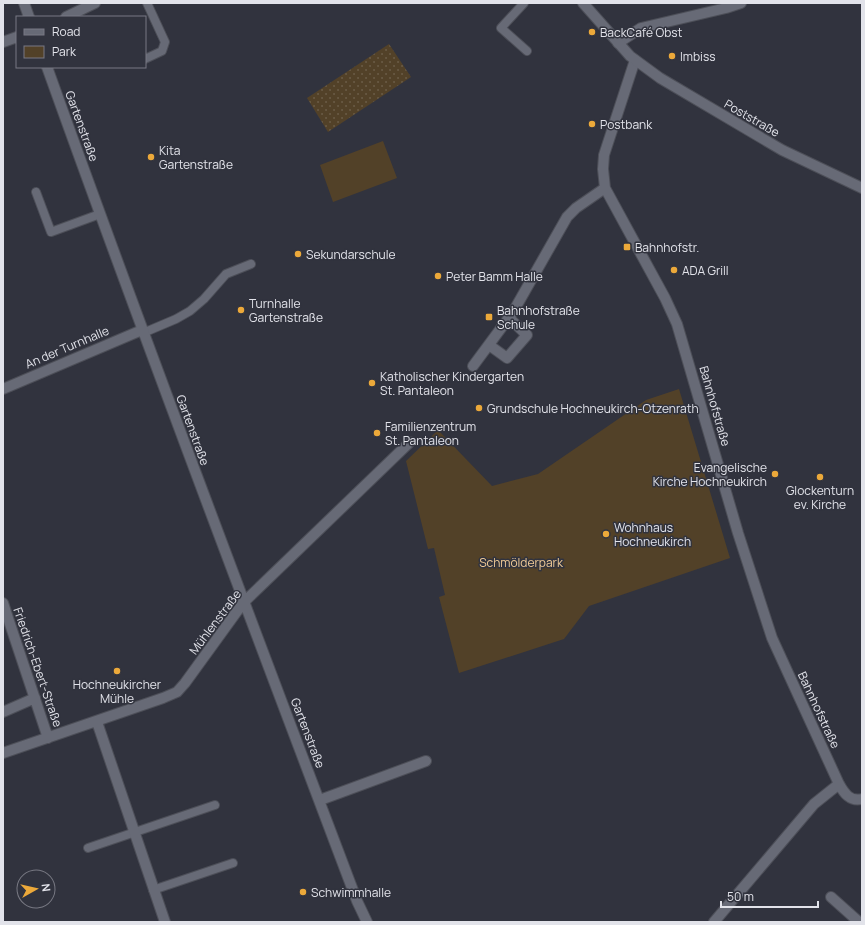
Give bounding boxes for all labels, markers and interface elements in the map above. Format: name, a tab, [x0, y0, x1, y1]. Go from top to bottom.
legend	[16, 16, 146, 68]
text: Road	[52, 23, 80, 40]
place label: BackCafé Obst	[600, 24, 683, 41]
marker: BackCafé Obst	[587, 27, 597, 37]
text: Park	[52, 43, 77, 60]
place label: Imbiss	[680, 48, 715, 65]
marker: Imbiss	[667, 51, 677, 61]
street label: Gartenstraße	[61, 88, 103, 164]
street label: Poststraße	[721, 95, 783, 141]
place label: Postbank	[600, 116, 653, 133]
marker: Postbank	[587, 119, 597, 129]
place label: Kita Gartenstraße	[159, 142, 233, 173]
marker: Kita Gartenstraße	[146, 152, 156, 162]
place label: Bahnhofstr.	[635, 239, 699, 256]
marker: Bahnhofstr.	[622, 242, 632, 252]
place label: Sekundarschule	[306, 246, 395, 263]
marker: Sekundarschule	[293, 249, 303, 259]
place label: ADA Grill	[682, 262, 729, 279]
marker: ADA Grill	[669, 265, 679, 275]
place label: Peter Bamm Halle	[446, 268, 543, 285]
marker: Peter Bamm Halle	[433, 271, 443, 281]
place label: Turnhalle Gartenstraße	[249, 295, 323, 326]
place label: Bahnhofstraße Schule	[497, 302, 580, 333]
marker: Turnhalle Gartenstraße	[236, 305, 246, 315]
marker: Bahnhofstraße Schule	[484, 312, 494, 322]
street label: An der Turnhalle	[22, 322, 112, 372]
street label: Bahnhofstraße	[695, 364, 735, 448]
place label: Katholischer Kindergarten St. Pantaleon	[380, 368, 524, 399]
marker: Katholischer Kindergarten St. Pantaleon	[367, 378, 377, 388]
street label: Gartenstraße	[172, 392, 214, 468]
place label: Grundschule Hochneukirch-Otzenrath	[487, 400, 699, 417]
marker: Grundschule Hochneukirch-Otzenrath	[474, 403, 484, 413]
place label: Familienzentrum St. Pantaleon	[385, 418, 476, 449]
marker: Familienzentrum St. Pantaleon	[372, 428, 382, 438]
place label: Evangelische Kirche Hochneukirch	[653, 459, 767, 490]
marker: Evangelische Kirche Hochneukirch	[770, 469, 780, 479]
marker: Glockenturn ev. Kirche	[815, 472, 825, 482]
place label: Glockenturn ev. Kirche	[786, 482, 854, 513]
place label: Wohnhaus Hochneukirch	[614, 519, 691, 550]
marker: Wohnhaus Hochneukirch	[601, 529, 611, 539]
park label: Schmölderpark	[479, 554, 564, 571]
street label: Mühlenstraße	[185, 586, 245, 658]
street label: Friedrich-Ebert-Straße	[10, 605, 66, 729]
marker: Hochneukircher Mühle	[112, 666, 122, 676]
street label: Bahnhofstraße	[794, 669, 844, 751]
place label: Hochneukircher Mühle	[73, 676, 162, 707]
street label: Gartenstraße	[287, 695, 329, 771]
north arrow	[16, 869, 56, 909]
text: N	[38, 883, 54, 893]
scale bar	[721, 883, 818, 909]
place label: Schwimmhalle	[311, 884, 391, 901]
marker: Schwimmhalle	[298, 887, 308, 897]
text: 50 m	[727, 888, 754, 905]

